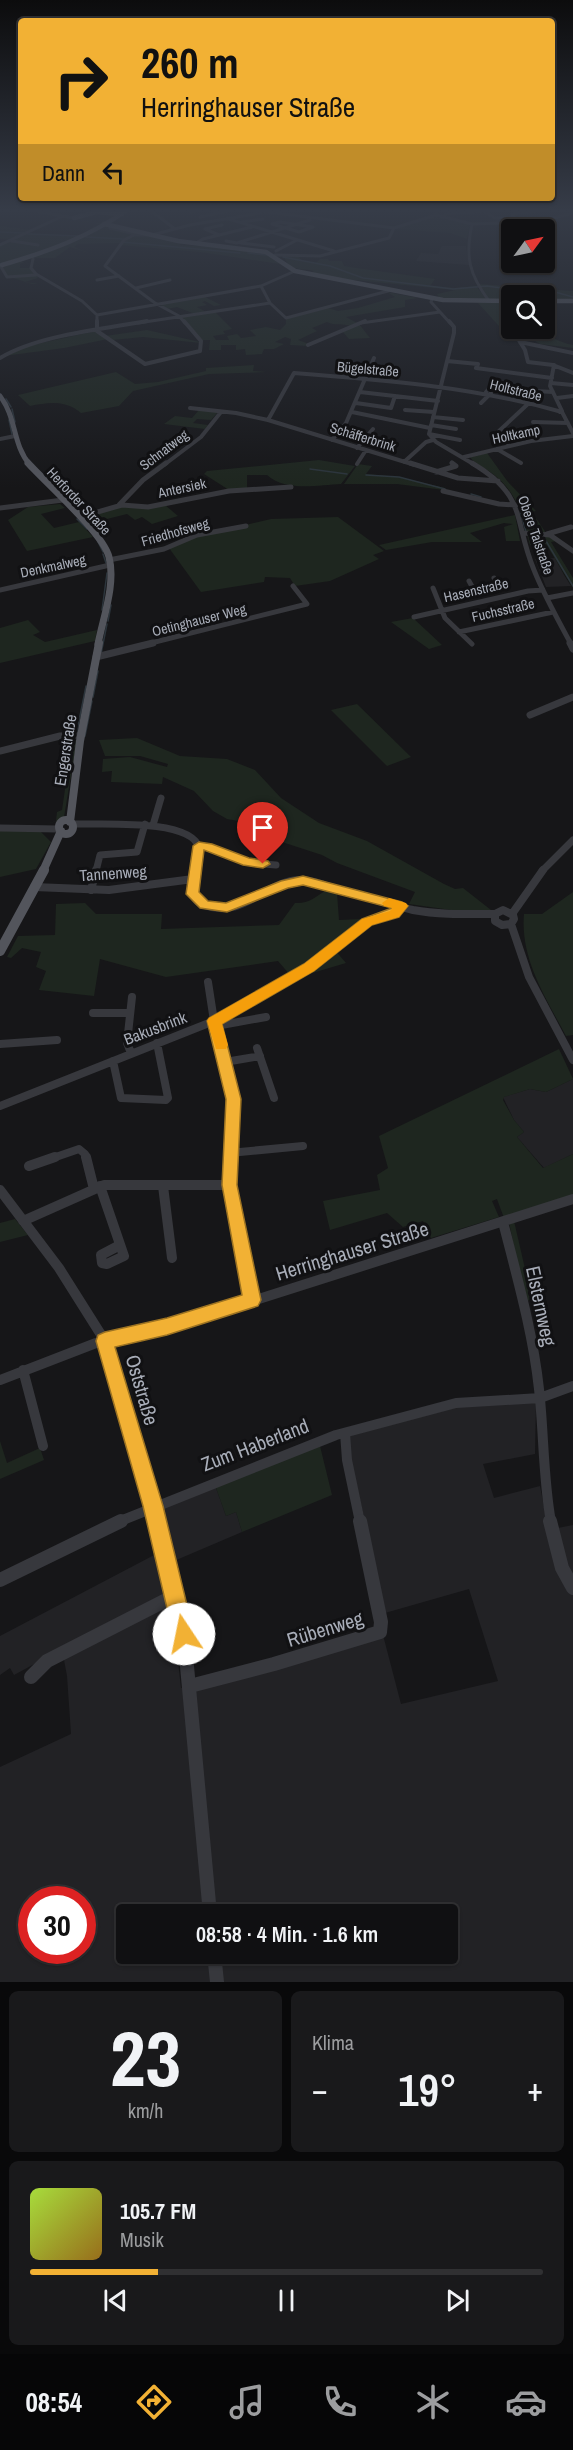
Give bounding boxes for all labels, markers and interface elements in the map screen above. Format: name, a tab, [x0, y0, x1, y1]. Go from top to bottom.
text: 260 m	[141, 35, 239, 91]
icon: right	[42, 42, 120, 120]
text: Herringhauser Straße	[141, 89, 355, 125]
icon: left	[97, 156, 130, 189]
text: Dann	[42, 158, 85, 188]
north arrow	[501, 219, 555, 273]
map controls	[501, 219, 555, 339]
button: search	[501, 285, 555, 339]
street label: Bügelstraße	[336, 357, 400, 381]
street label: Holtstraße	[488, 375, 544, 405]
street label: Schäfferbrink	[328, 418, 398, 456]
street label: Holtkamp	[490, 420, 542, 448]
street label: Schnatweg	[136, 425, 193, 474]
street label: Herforder Straße	[43, 463, 115, 539]
street label: Antersiek	[155, 474, 208, 502]
street label: Obere Talstraße	[514, 493, 558, 577]
street label: Friedhofsweg	[139, 514, 211, 550]
street label: Denkmalweg	[19, 550, 88, 582]
street label: Hasenstraße	[442, 574, 510, 606]
street label: Fuchsstraße	[470, 594, 536, 626]
street label: Oetinghauser Weg	[150, 599, 248, 640]
street label: Engerstraße	[48, 713, 82, 787]
pin	[237, 802, 288, 864]
icon: arrive	[246, 811, 279, 844]
street label: Tannenweg	[79, 860, 148, 886]
street label: Bakusbrink	[120, 1006, 190, 1050]
street label: Herringhauser Straße	[272, 1214, 432, 1287]
street label: Elsternweg	[520, 1263, 563, 1348]
street label: Oststraße	[120, 1352, 165, 1428]
street label: Zum Haberland	[197, 1412, 312, 1477]
position arrow	[152, 1602, 216, 1666]
street label: Rübenweg	[283, 1604, 366, 1653]
speed limit sign: 30	[18, 1886, 96, 1964]
text: 08:58 · 4 Min. · 1.6 km	[196, 1919, 378, 1949]
text: 23	[110, 2005, 181, 2110]
text: Klima	[312, 2029, 354, 2056]
text: 19°	[398, 2059, 457, 2120]
text: −	[312, 2067, 328, 2111]
text: +	[527, 2067, 543, 2111]
text: km/h	[128, 2097, 163, 2124]
text: 105.7 FM	[120, 2196, 196, 2226]
text: Musik	[120, 2226, 164, 2253]
icon: previous	[99, 2284, 132, 2317]
icon: pause	[270, 2284, 303, 2317]
icon: next	[441, 2284, 474, 2317]
icon: directions	[133, 2381, 175, 2423]
icon: music	[226, 2381, 268, 2423]
icon: phone	[319, 2381, 361, 2423]
icon: climate	[412, 2381, 454, 2423]
icon: car	[505, 2381, 547, 2423]
text: 08:54	[26, 2384, 82, 2420]

